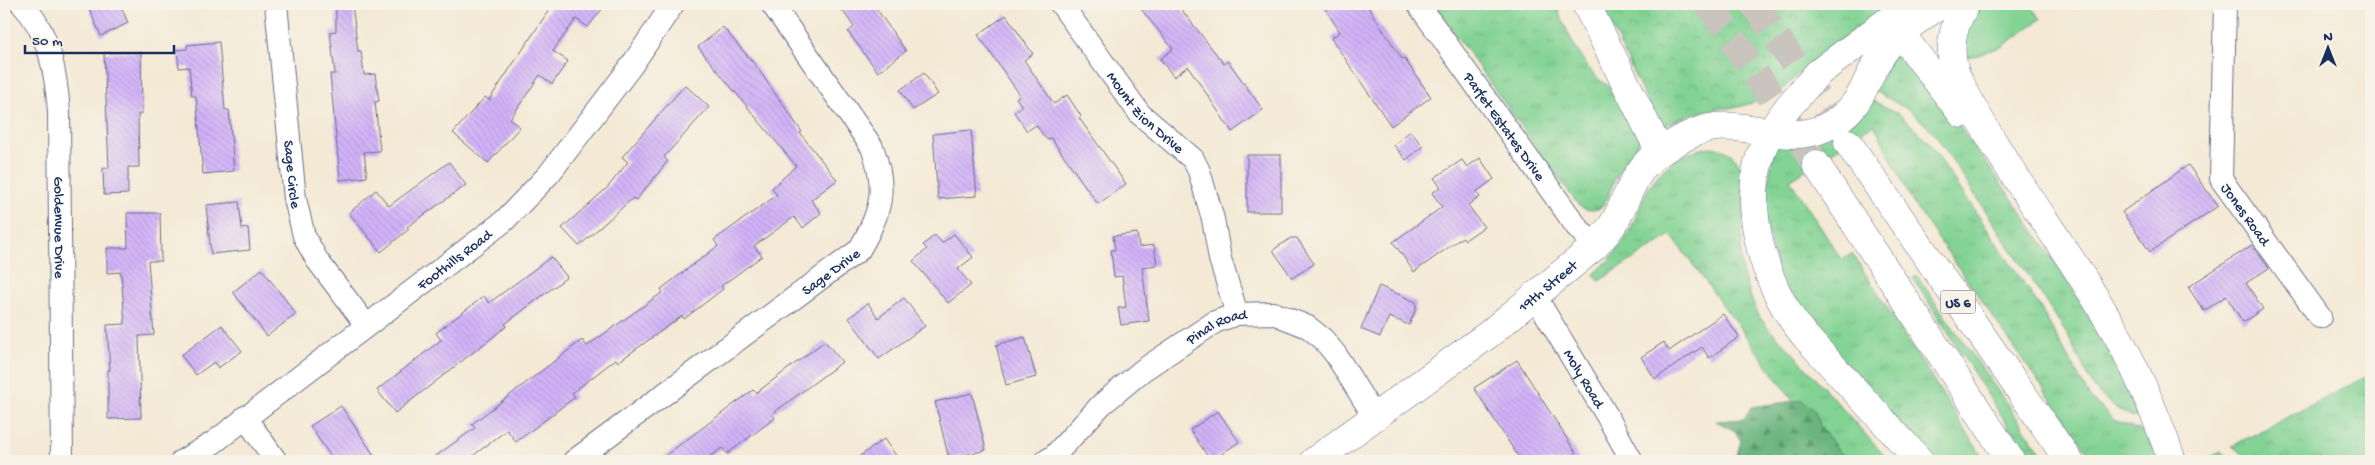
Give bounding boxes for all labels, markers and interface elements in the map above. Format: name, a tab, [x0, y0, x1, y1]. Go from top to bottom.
scale bar	[25, 22, 174, 54]
north arrow	[2302, 22, 2352, 72]
text: N	[2323, 29, 2333, 46]
text: 50 m	[32, 33, 63, 51]
street label: Mount Zion Drive	[1102, 69, 1187, 159]
street label: Parfet Estates Drive	[1458, 69, 1548, 185]
street label: Sage Circle	[278, 140, 304, 211]
street label: Goldenvue Drive	[49, 176, 67, 279]
street label: Jones Road	[2216, 180, 2274, 251]
street label: Foothills Road	[414, 226, 497, 296]
street label: Sage Drive	[799, 245, 864, 300]
street label: 19th Street	[1515, 256, 1583, 317]
road number: US 6	[1940, 290, 1976, 314]
street label: Pinal Road	[1183, 307, 1248, 350]
street label: Moly Road	[1558, 347, 1608, 413]

